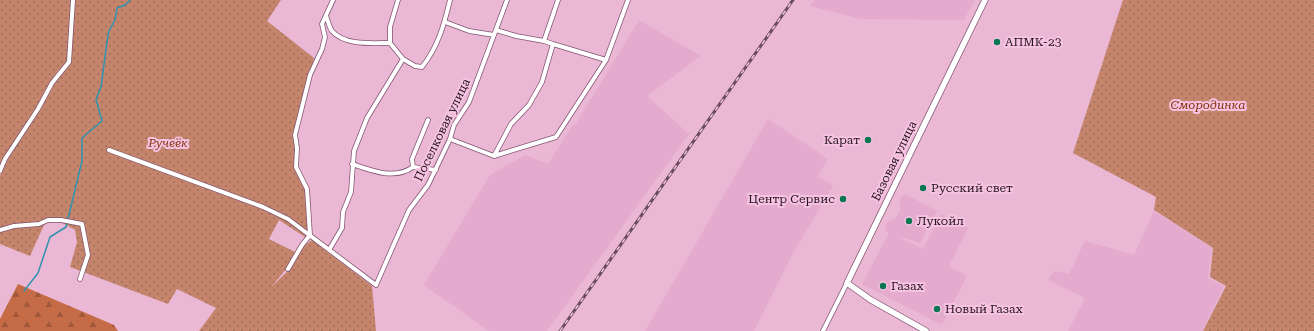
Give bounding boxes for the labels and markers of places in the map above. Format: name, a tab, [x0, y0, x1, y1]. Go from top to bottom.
place label: АПМК-23	[1005, 35, 1062, 49]
marker: АПМК-23	[992, 37, 1002, 47]
place label: Карат	[824, 133, 860, 147]
marker: Карат	[863, 135, 873, 145]
place label: Русский свет	[931, 181, 1013, 195]
marker: Русский свет	[918, 183, 928, 193]
place label: Центр Сервис	[748, 192, 835, 206]
marker: Центр Сервис	[838, 194, 848, 204]
place label: Лукойл	[917, 214, 964, 228]
marker: Лукойл	[904, 216, 914, 226]
place label: Газах	[891, 279, 924, 293]
marker: Газах	[878, 281, 888, 291]
place label: Новый Газах	[945, 302, 1023, 316]
marker: Новый Газах	[932, 304, 942, 314]

